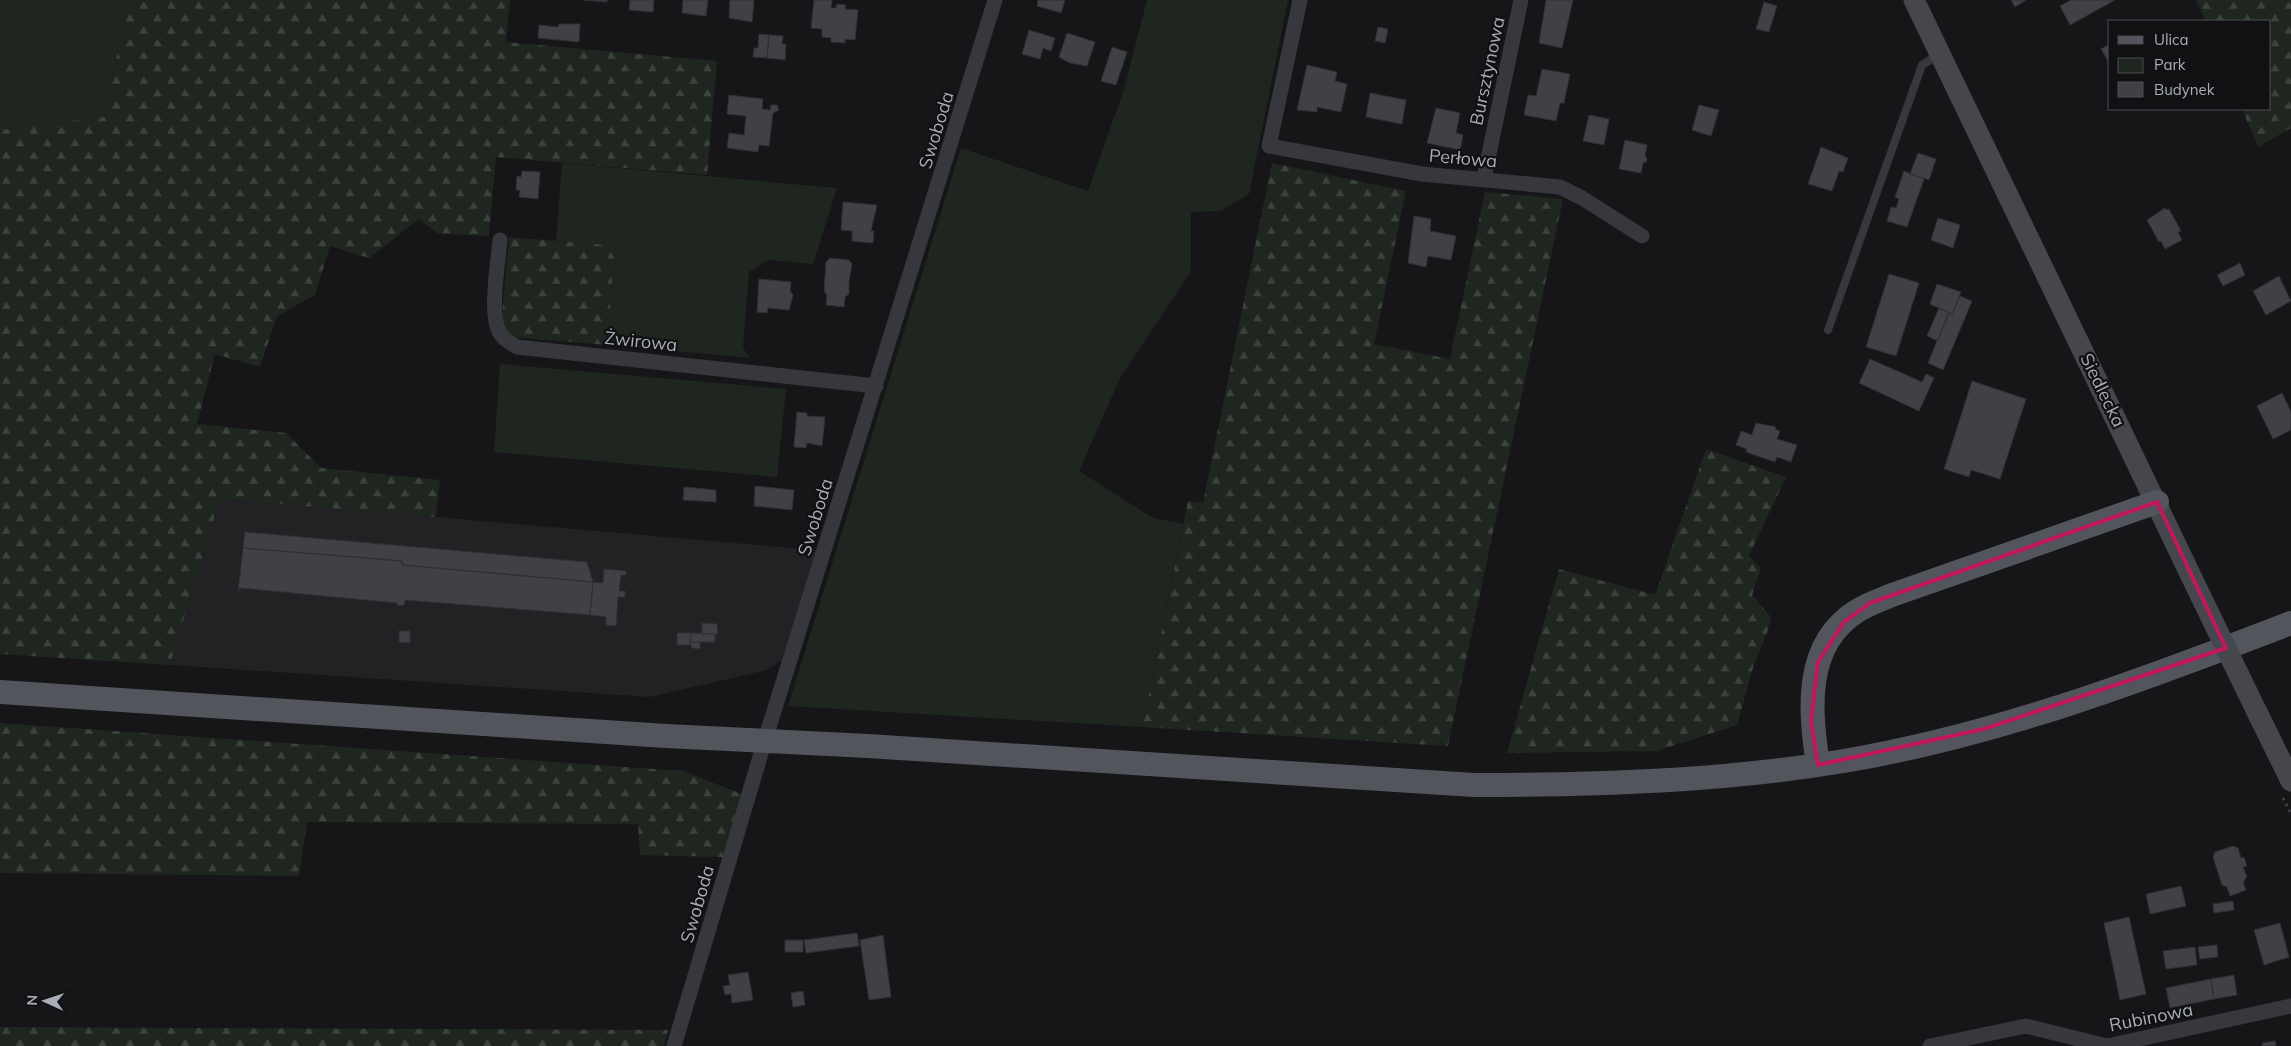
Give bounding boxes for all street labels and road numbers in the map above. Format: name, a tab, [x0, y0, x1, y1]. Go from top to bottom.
street label: Bursztynowa	[1464, 15, 1510, 127]
street label: Swoboda	[913, 89, 959, 171]
street label: Perłowa	[1428, 144, 1498, 172]
street label: Żwirowa	[603, 326, 679, 356]
street label: Siedlecka	[2075, 349, 2131, 431]
street label: Swoboda	[792, 476, 838, 558]
street label: Swoboda	[675, 863, 719, 945]
street label: Rubinowa	[2107, 998, 2195, 1036]

